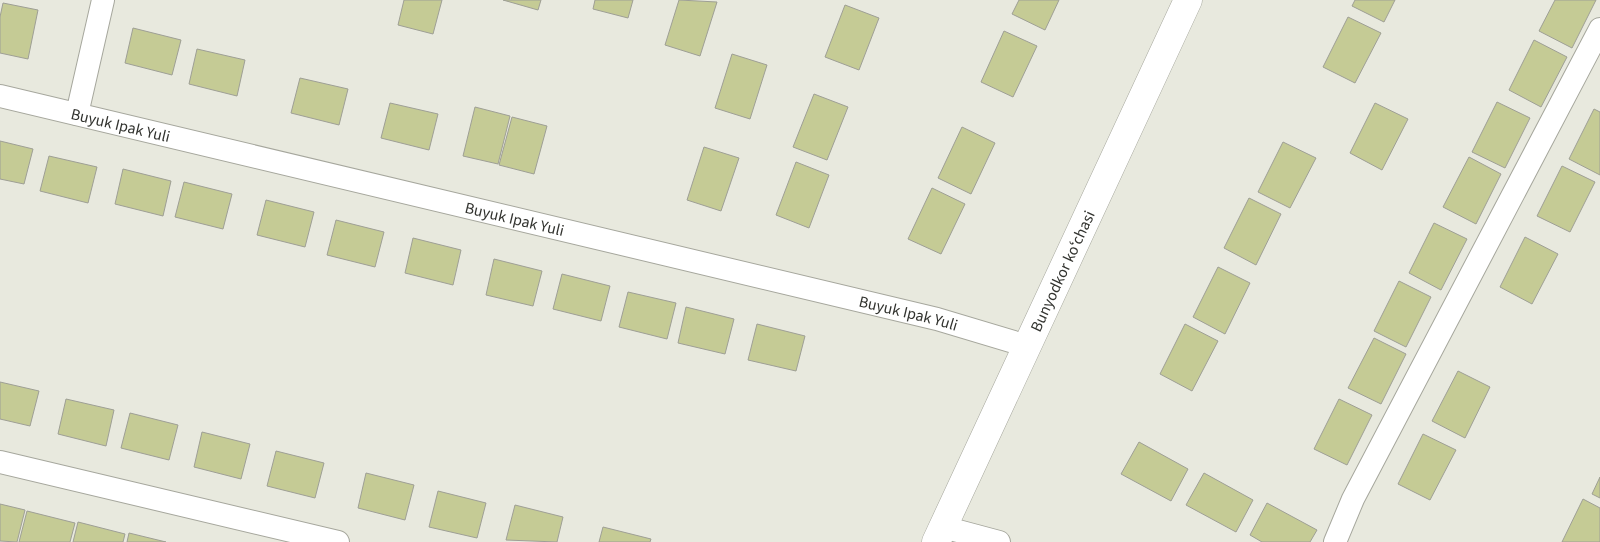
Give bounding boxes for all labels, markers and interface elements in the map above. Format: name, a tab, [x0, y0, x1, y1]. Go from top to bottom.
street label: Buyuk Ipak Yuli	[69, 103, 172, 148]
street label: Buyuk Ipak Yuli	[463, 197, 566, 242]
street label: Bunyodkor koʻchasi	[1025, 207, 1101, 336]
street label: Buyuk Ipak Yuli	[857, 291, 960, 337]

